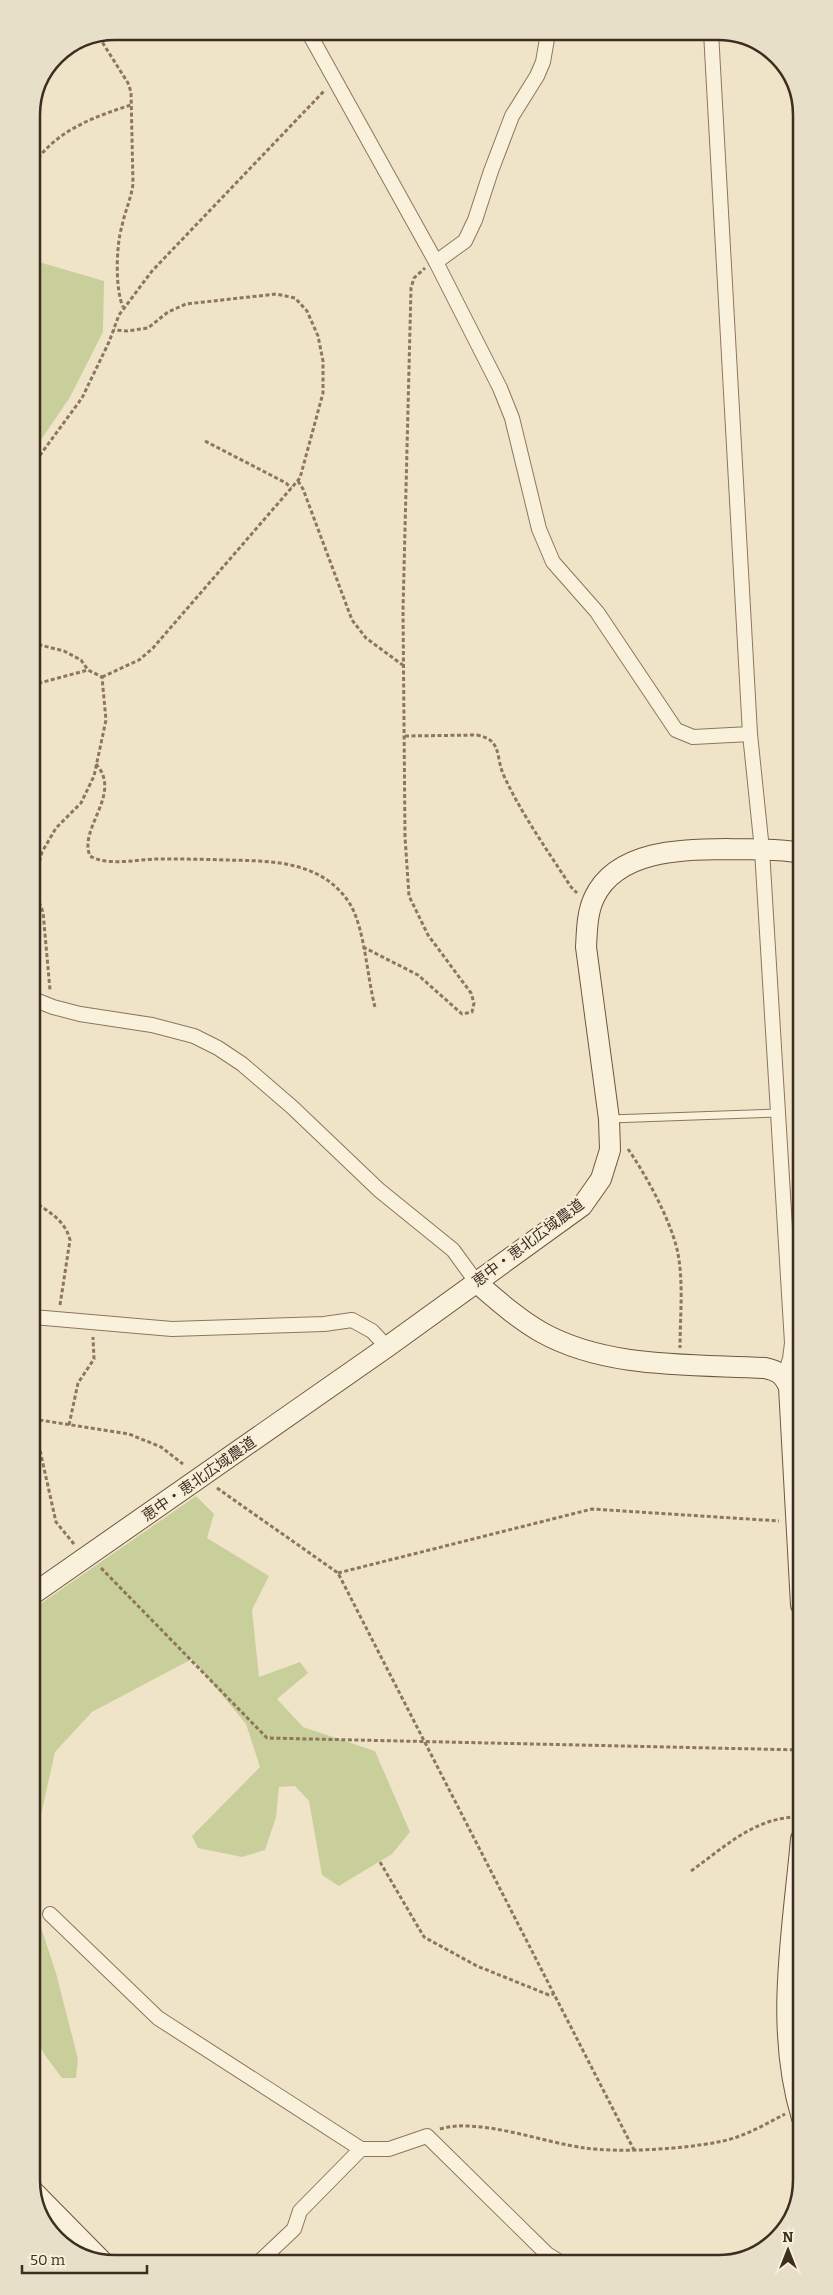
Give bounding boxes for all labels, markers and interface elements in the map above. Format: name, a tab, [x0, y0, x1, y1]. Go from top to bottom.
street label: 恵中・恵北広域農道	[469, 1195, 587, 1291]
street label: 恵中・恵北広域農道	[139, 1433, 259, 1525]
north arrow	[763, 2225, 813, 2275]
text: N	[783, 2229, 794, 2246]
scale bar	[22, 2242, 148, 2274]
text: 50 m	[30, 2251, 66, 2269]

